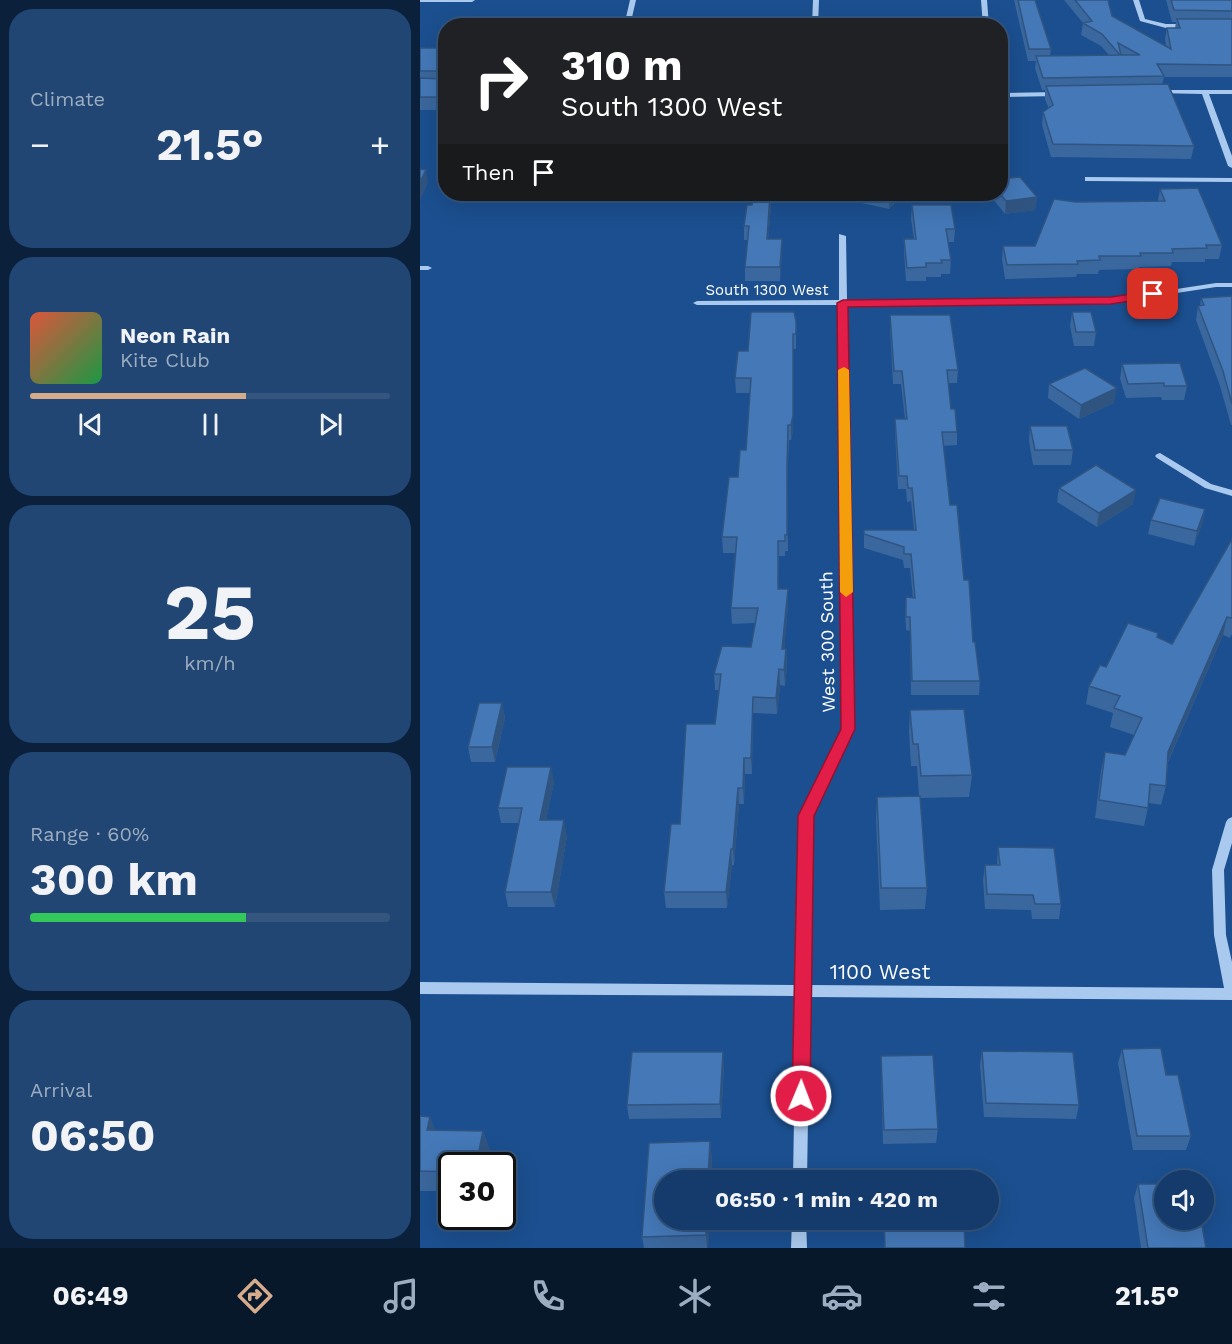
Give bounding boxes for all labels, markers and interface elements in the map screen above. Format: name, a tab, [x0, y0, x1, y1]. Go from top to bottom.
text: 310 m	[561, 41, 683, 90]
icon: right	[462, 42, 540, 120]
text: Climate	[30, 87, 105, 111]
text: South 1300 West	[561, 91, 782, 123]
text: 21.5°	[156, 118, 264, 171]
text: −	[30, 125, 50, 164]
text: +	[370, 125, 390, 164]
icon: arrive	[527, 156, 560, 189]
text: Then	[462, 160, 515, 185]
pin	[1127, 268, 1178, 319]
icon: arrive	[1136, 277, 1169, 310]
street label: South 1300 West	[705, 281, 829, 299]
text: Neon Rain	[120, 323, 230, 348]
text: Kite Club	[120, 348, 210, 372]
icon: previous	[74, 408, 107, 441]
icon: pause	[194, 408, 227, 441]
icon: next	[314, 408, 347, 441]
text: 25	[164, 566, 256, 658]
street label: West 300 South	[815, 571, 839, 713]
text: km/h	[184, 651, 236, 675]
text: Range · 60%	[30, 822, 149, 846]
text: 300 km	[30, 853, 198, 906]
street label: 1100 West	[830, 959, 930, 984]
position arrow	[769, 1064, 833, 1128]
text: Arrival	[30, 1078, 92, 1102]
text: 06:50	[30, 1109, 156, 1162]
speed limit sign: 30	[438, 1152, 516, 1230]
map controls	[1154, 1170, 1214, 1230]
button: sound	[1154, 1170, 1214, 1230]
text: 06:50 · 1 min · 420 m	[715, 1187, 938, 1212]
icon: directions	[234, 1275, 276, 1317]
icon: music	[380, 1275, 422, 1317]
icon: phone	[527, 1275, 569, 1317]
icon: climate	[674, 1275, 716, 1317]
icon: car	[821, 1275, 863, 1317]
icon: filters	[968, 1275, 1010, 1317]
text: 06:49	[52, 1280, 129, 1312]
text: 21.5°	[1115, 1280, 1179, 1312]

